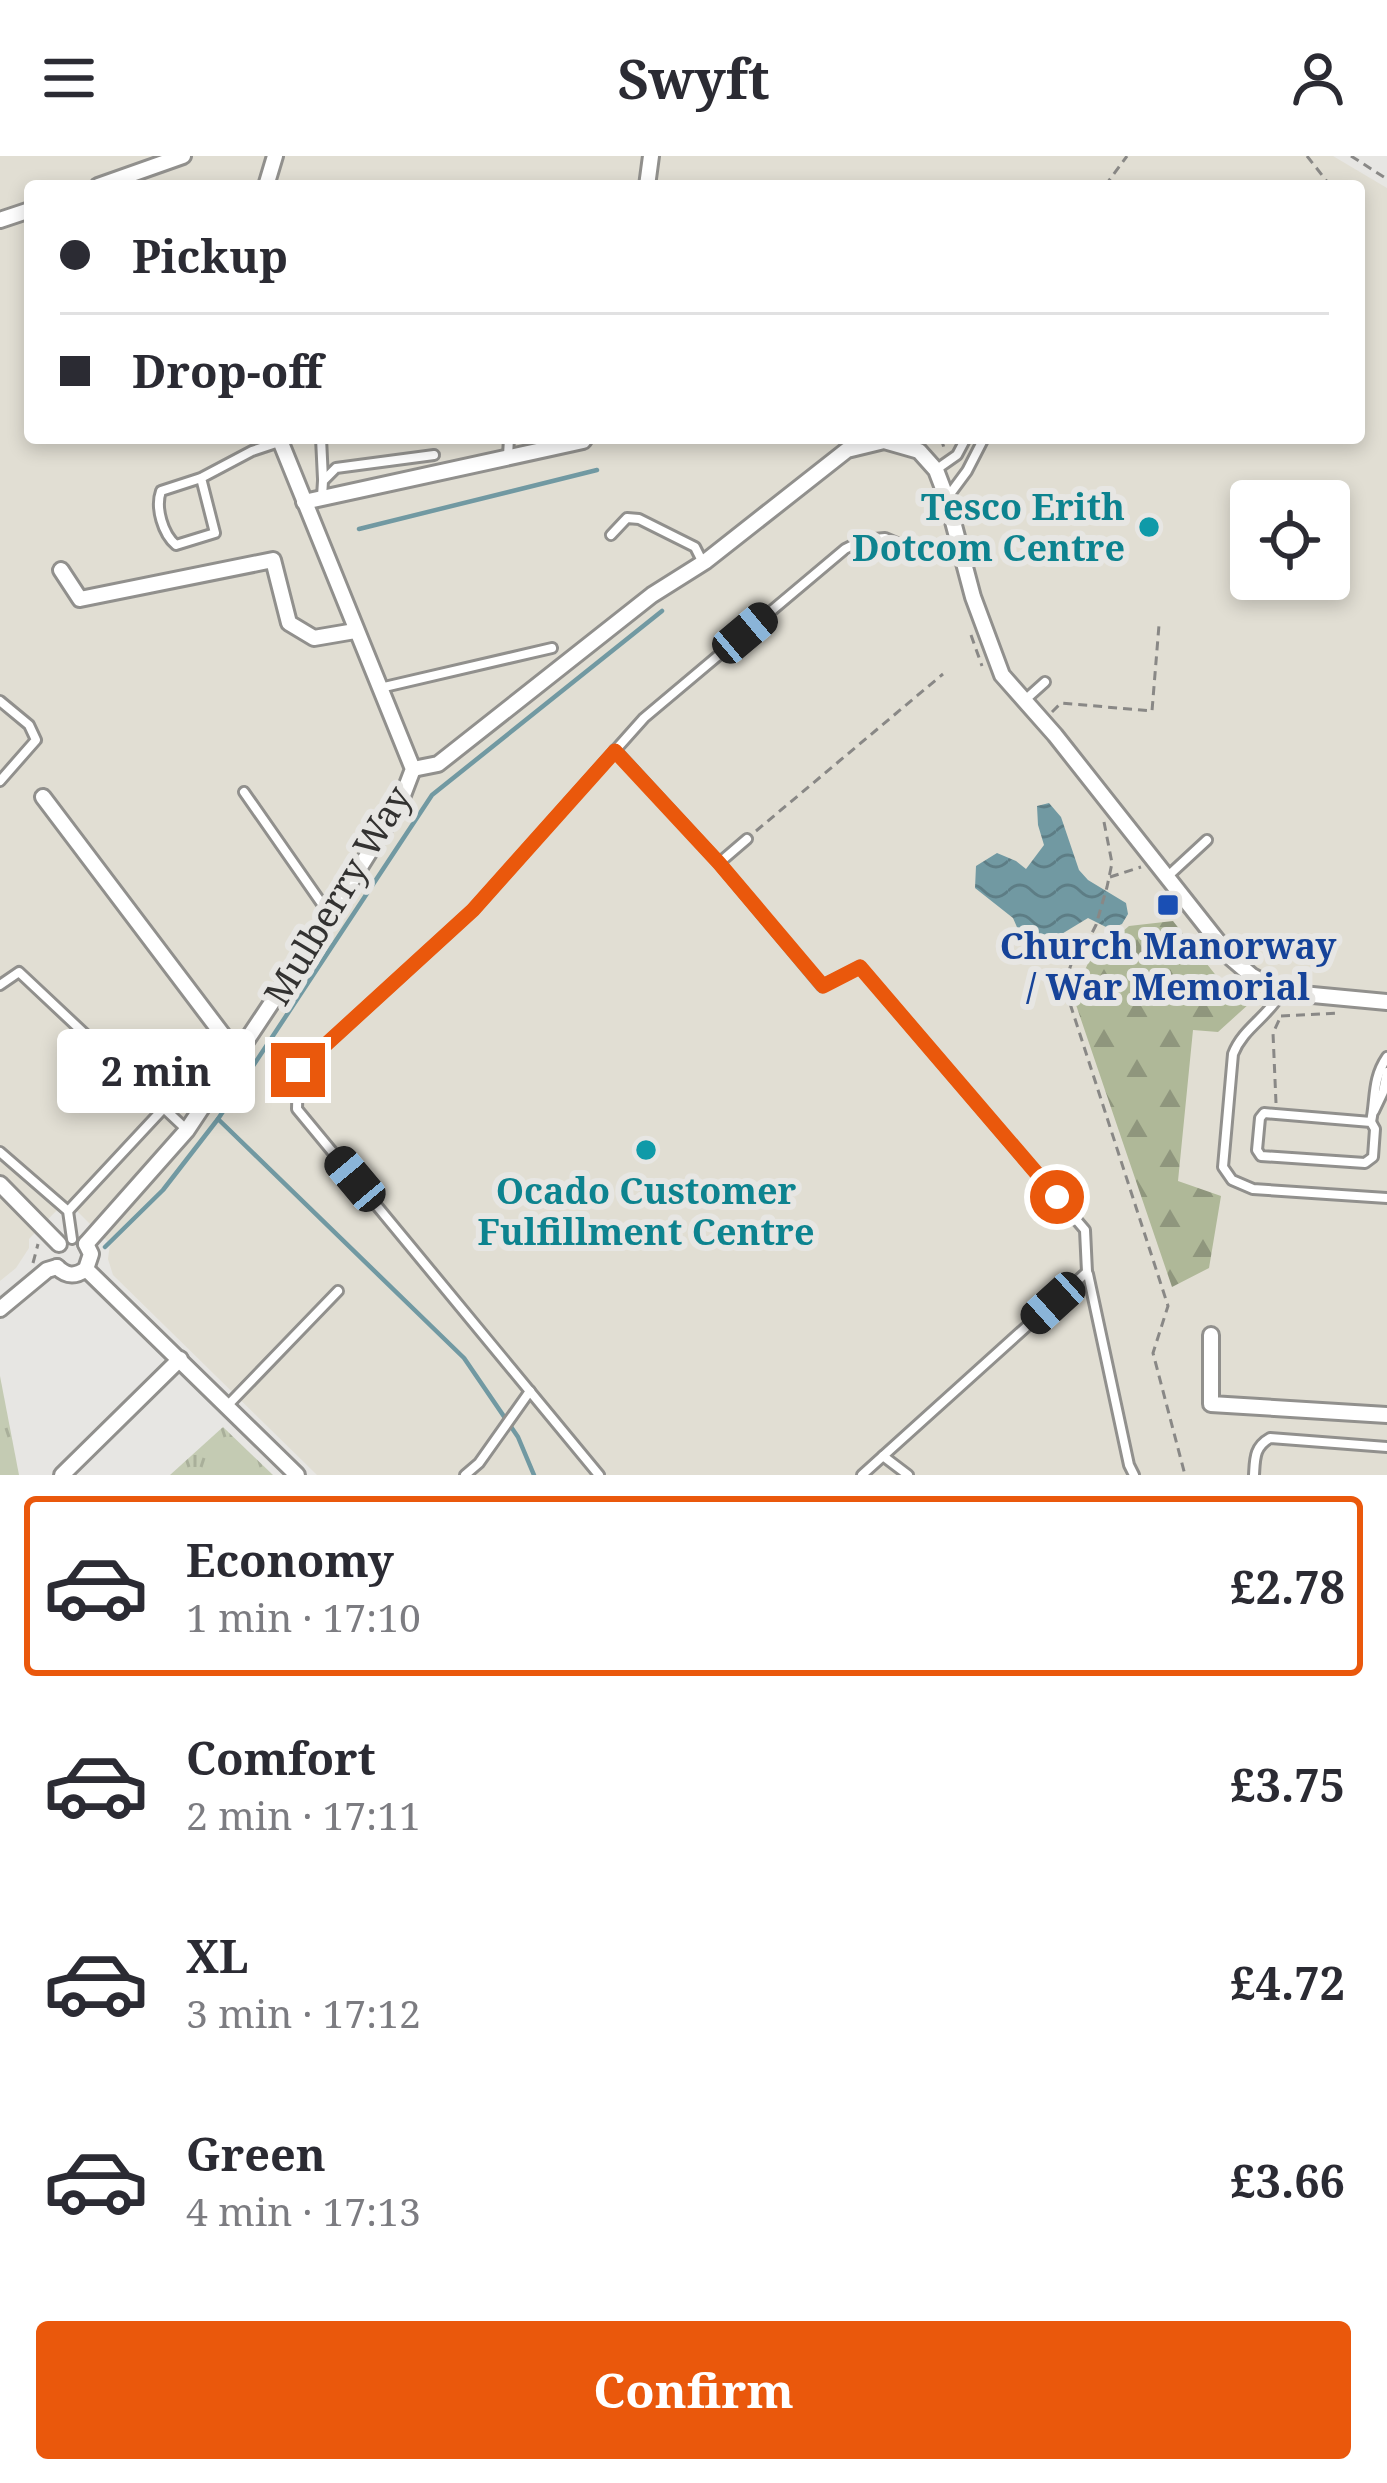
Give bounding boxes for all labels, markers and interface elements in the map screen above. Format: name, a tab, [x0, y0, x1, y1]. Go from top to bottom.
text: Swyft	[617, 41, 770, 115]
icon: menu	[36, 45, 102, 111]
icon: person	[1285, 45, 1351, 111]
text: Pickup	[132, 225, 288, 286]
text: Drop-off	[132, 340, 323, 401]
map controls	[1230, 480, 1350, 600]
button: locate	[1230, 480, 1350, 600]
place label: Tesco Erith Dotcom Centre	[852, 482, 1125, 572]
marker: Tesco Erith Dotcom Centre	[1136, 514, 1162, 540]
car	[706, 596, 784, 670]
street label: Mulberry Way	[252, 776, 422, 1014]
marker: Church Manorway / War Memorial	[1155, 892, 1181, 918]
place label: Church Manorway / War Memorial	[1000, 921, 1336, 1011]
callout: 2 min	[58, 1028, 256, 1112]
route end	[271, 1043, 325, 1097]
text: 2 min	[101, 1044, 211, 1097]
marker: Ocado Customer Fulfillment Centre	[633, 1137, 659, 1163]
car	[318, 1140, 392, 1218]
place label: Ocado Customer Fulfillment Centre	[478, 1166, 815, 1256]
route start	[1030, 1170, 1084, 1224]
car	[1014, 1266, 1092, 1340]
text: Economy	[186, 1529, 394, 1590]
icon: car	[42, 1532, 150, 1640]
text: £2.78	[1230, 1556, 1345, 1617]
text: 1 min · 17:10	[186, 1590, 421, 1643]
text: Comfort	[186, 1727, 376, 1788]
icon: car	[42, 1730, 150, 1838]
text: £3.75	[1230, 1754, 1345, 1815]
text: 2 min · 17:11	[186, 1788, 421, 1841]
text: XL	[186, 1925, 248, 1986]
icon: car	[42, 1928, 150, 2036]
text: £4.72	[1230, 1952, 1345, 2013]
text: 3 min · 17:12	[186, 1986, 421, 2039]
text: Green	[186, 2123, 326, 2184]
icon: car	[42, 2126, 150, 2234]
text: £3.66	[1230, 2150, 1345, 2211]
text: 4 min · 17:13	[186, 2184, 421, 2237]
button: Confirm	[36, 2321, 1351, 2459]

